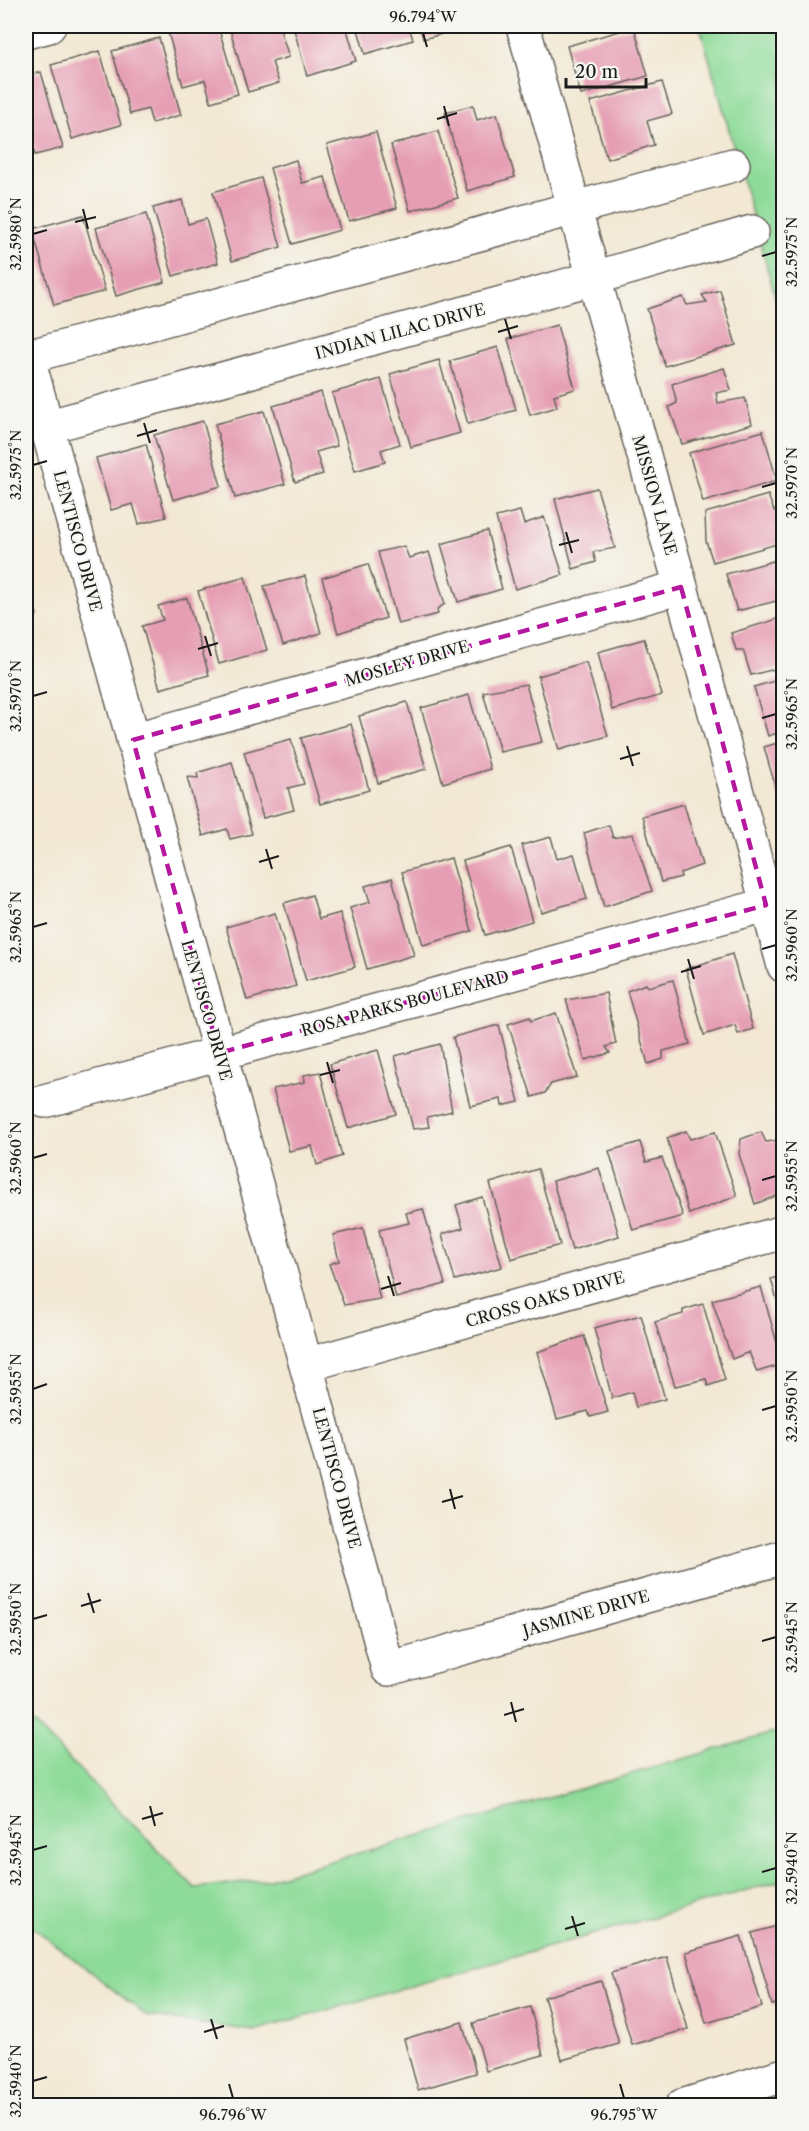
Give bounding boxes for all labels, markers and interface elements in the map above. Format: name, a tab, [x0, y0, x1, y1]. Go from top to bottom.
text: 96.794°W	[389, 7, 457, 26]
scale bar	[566, 51, 646, 89]
text: 20 m	[575, 61, 619, 83]
text: 32.5980°N	[6, 197, 25, 271]
text: 32.5975°N	[782, 217, 801, 287]
street label: INDIAN LILAC DRIVE	[313, 299, 487, 363]
text: 32.5975°N	[6, 430, 25, 500]
street label: MISSION LANE	[628, 432, 682, 558]
text: 32.5970°N	[782, 447, 801, 519]
street label: LENTISCO DRIVE	[50, 468, 106, 614]
street label: MOSLEY DRIVE	[343, 636, 471, 690]
text: 32.5970°N	[6, 660, 25, 732]
text: 32.5965°N	[782, 678, 801, 750]
text: 32.5965°N	[6, 891, 25, 963]
text: 32.5960°N	[782, 908, 801, 982]
street label: LENTISCO DRIVE	[177, 937, 237, 1083]
street label: ROSA PARKS BOULEVARD	[299, 966, 511, 1040]
text: 32.5960°N	[6, 1121, 25, 1195]
text: 32.5955°N	[782, 1140, 801, 1212]
street label: CROSS OAKS DRIVE	[463, 1267, 627, 1331]
text: 32.5955°N	[6, 1353, 25, 1425]
text: 32.5950°N	[782, 1370, 801, 1442]
street label: LENTISCO DRIVE	[309, 1405, 365, 1551]
text: 32.5950°N	[6, 1583, 25, 1655]
street label: JASMINE DRIVE	[517, 1585, 652, 1641]
text: 32.5945°N	[782, 1601, 801, 1673]
text: 32.5945°N	[6, 1814, 25, 1886]
text: 32.5940°N	[782, 1831, 801, 1905]
text: 32.5940°N	[6, 2044, 25, 2118]
text: 96.796°W	[199, 2105, 267, 2124]
text: 96.795°W	[590, 2105, 658, 2124]

